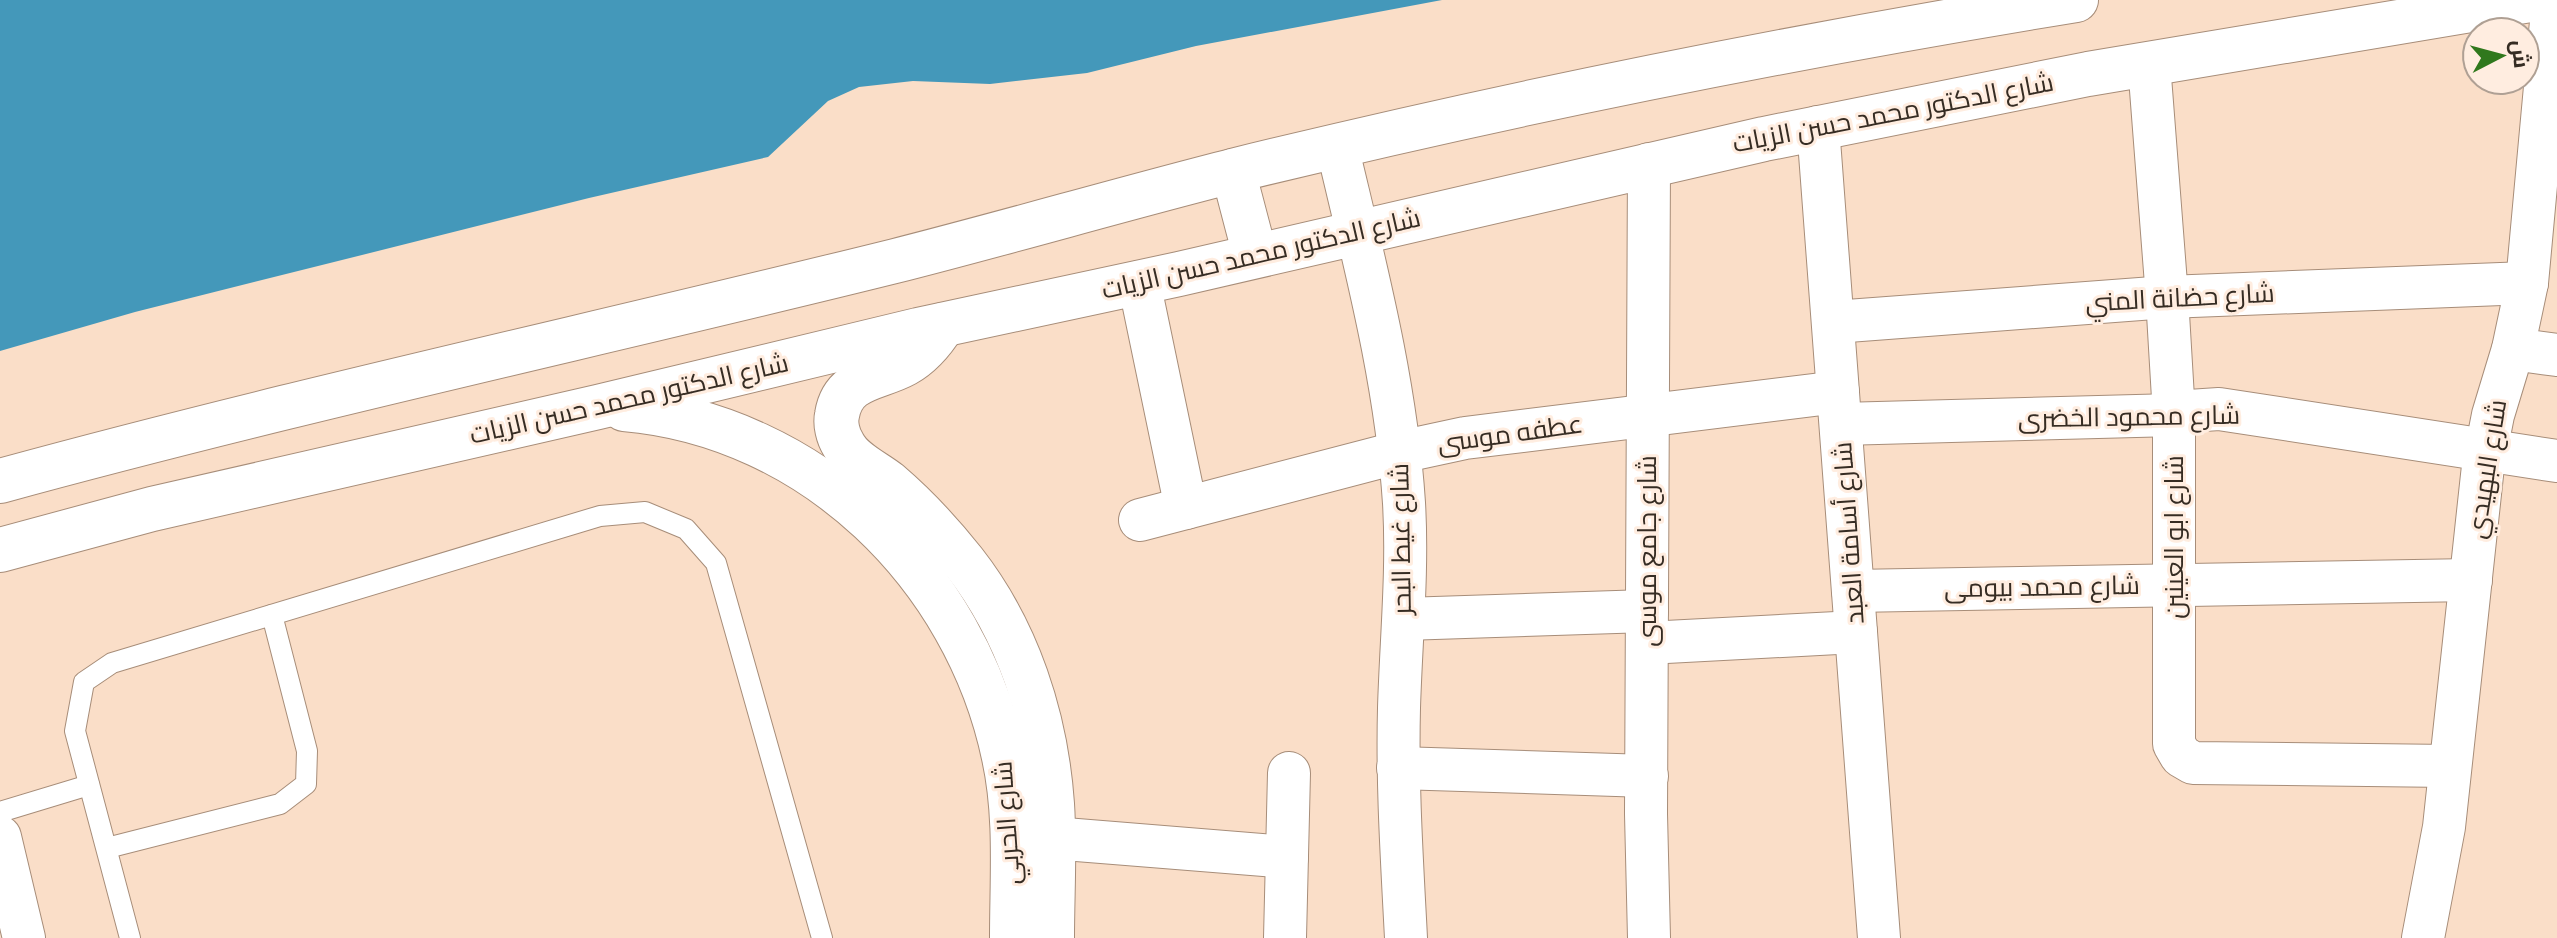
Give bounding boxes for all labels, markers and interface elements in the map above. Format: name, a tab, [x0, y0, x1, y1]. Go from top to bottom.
north arrow	[2461, 16, 2541, 96]
text: ش	[2505, 39, 2534, 69]
street label: شارع الدكتور محمد حسن الزيات	[1730, 67, 2056, 160]
street label: شارع الدكتور محمد حسن الزيات	[1099, 202, 1424, 307]
street label: شارع حضانة المني	[2085, 278, 2276, 323]
street label: شارع الدكتور محمد حسن الزيات	[467, 347, 792, 452]
street label: شارع البهيدي	[2461, 397, 2517, 541]
street label: شارع محمود الخضرى	[2018, 400, 2240, 435]
street label: عطفه موسى	[1435, 408, 1585, 460]
street label: شارع أسامة العبد	[1825, 441, 1872, 625]
street label: شارع جامع موسى	[1632, 455, 1664, 647]
street label: شارع ابو العينين	[2159, 455, 2191, 619]
street label: شارع غيط البحر	[1384, 463, 1419, 617]
street label: شارع محمد بيومى	[1944, 570, 2140, 605]
street label: شارع الحربي	[987, 760, 1032, 886]

